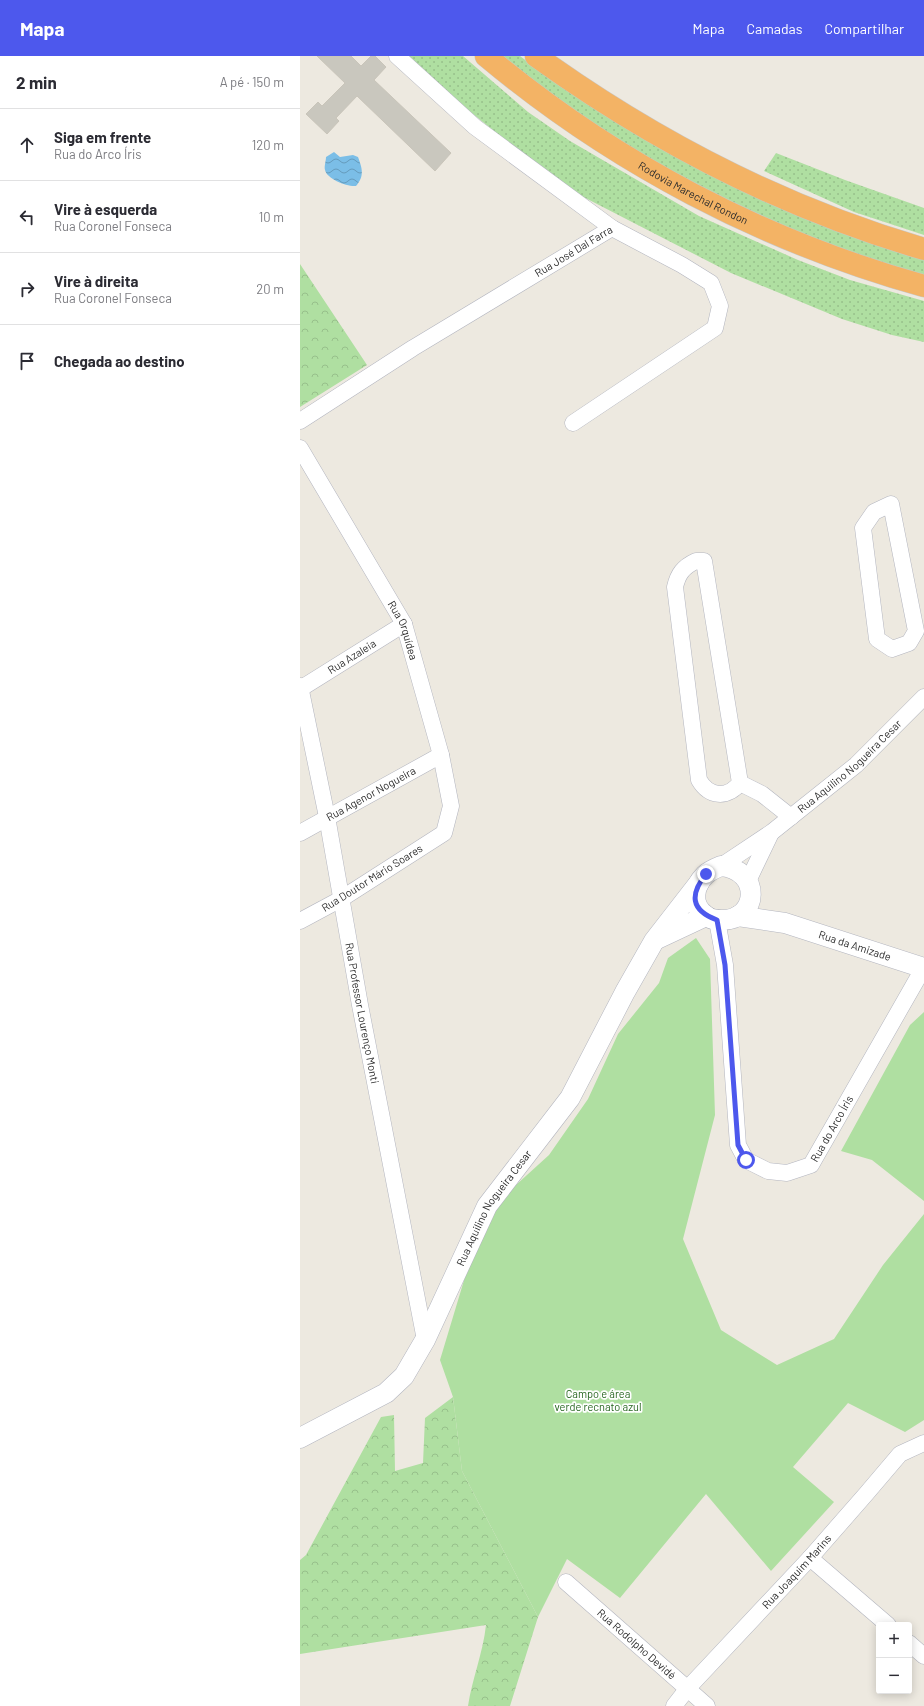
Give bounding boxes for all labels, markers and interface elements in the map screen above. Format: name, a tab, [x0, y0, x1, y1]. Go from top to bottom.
text: Mapa	[20, 17, 64, 40]
text: Mapa	[693, 20, 725, 37]
text: Camadas	[747, 20, 802, 37]
text: Compartilhar	[824, 20, 904, 37]
text: 2 min	[16, 72, 57, 92]
text: A pé · 150 m	[220, 74, 284, 90]
text: Siga em frente	[54, 128, 151, 146]
icon: ahead	[16, 134, 38, 156]
text: 120 m	[252, 137, 284, 153]
text: Rua do Arco Íris	[54, 146, 142, 162]
street label: Rodovia Marechal Rondon	[636, 158, 750, 227]
text: Vire à esquerda	[54, 200, 157, 218]
icon: left	[16, 206, 38, 228]
text: 10 m	[259, 209, 284, 225]
text: Rua Coronel Fonseca	[54, 218, 172, 234]
street label: Rua José Dal Farra	[532, 222, 615, 279]
text: Vire à direita	[54, 272, 138, 290]
icon: right	[16, 278, 38, 300]
text: 20 m	[256, 281, 284, 297]
text: Rua Coronel Fonseca	[54, 290, 172, 306]
icon: arrive	[16, 350, 38, 372]
text: Chegada ao destino	[54, 352, 185, 370]
street label: Rua Orquídea	[386, 598, 421, 661]
street label: Rua Azaleia	[325, 636, 378, 676]
street label: Rua Aquilino Nogueira Cesar	[795, 717, 904, 815]
street label: Rua Agenor Nogueira	[324, 763, 418, 823]
street label: Rua Doutor Mário Soares	[319, 841, 425, 914]
route end	[697, 865, 715, 883]
street label: Rua da Amizade	[817, 927, 893, 963]
street label: Rua Professor Lourenço Monti	[343, 942, 382, 1085]
street label: Rua do Arco Íris	[807, 1093, 855, 1164]
street label: Rua Aquilino Nogueira Cesar	[453, 1147, 534, 1268]
route start	[737, 1151, 755, 1169]
park label: Campo e área verde recnato azul	[555, 1387, 641, 1413]
street label: Rua Joaquim Marins	[759, 1532, 834, 1611]
street label: Rua Rodolpho Devidé	[595, 1606, 679, 1682]
map controls	[876, 1622, 912, 1694]
button: +	[876, 1622, 912, 1658]
button: −	[876, 1658, 912, 1694]

